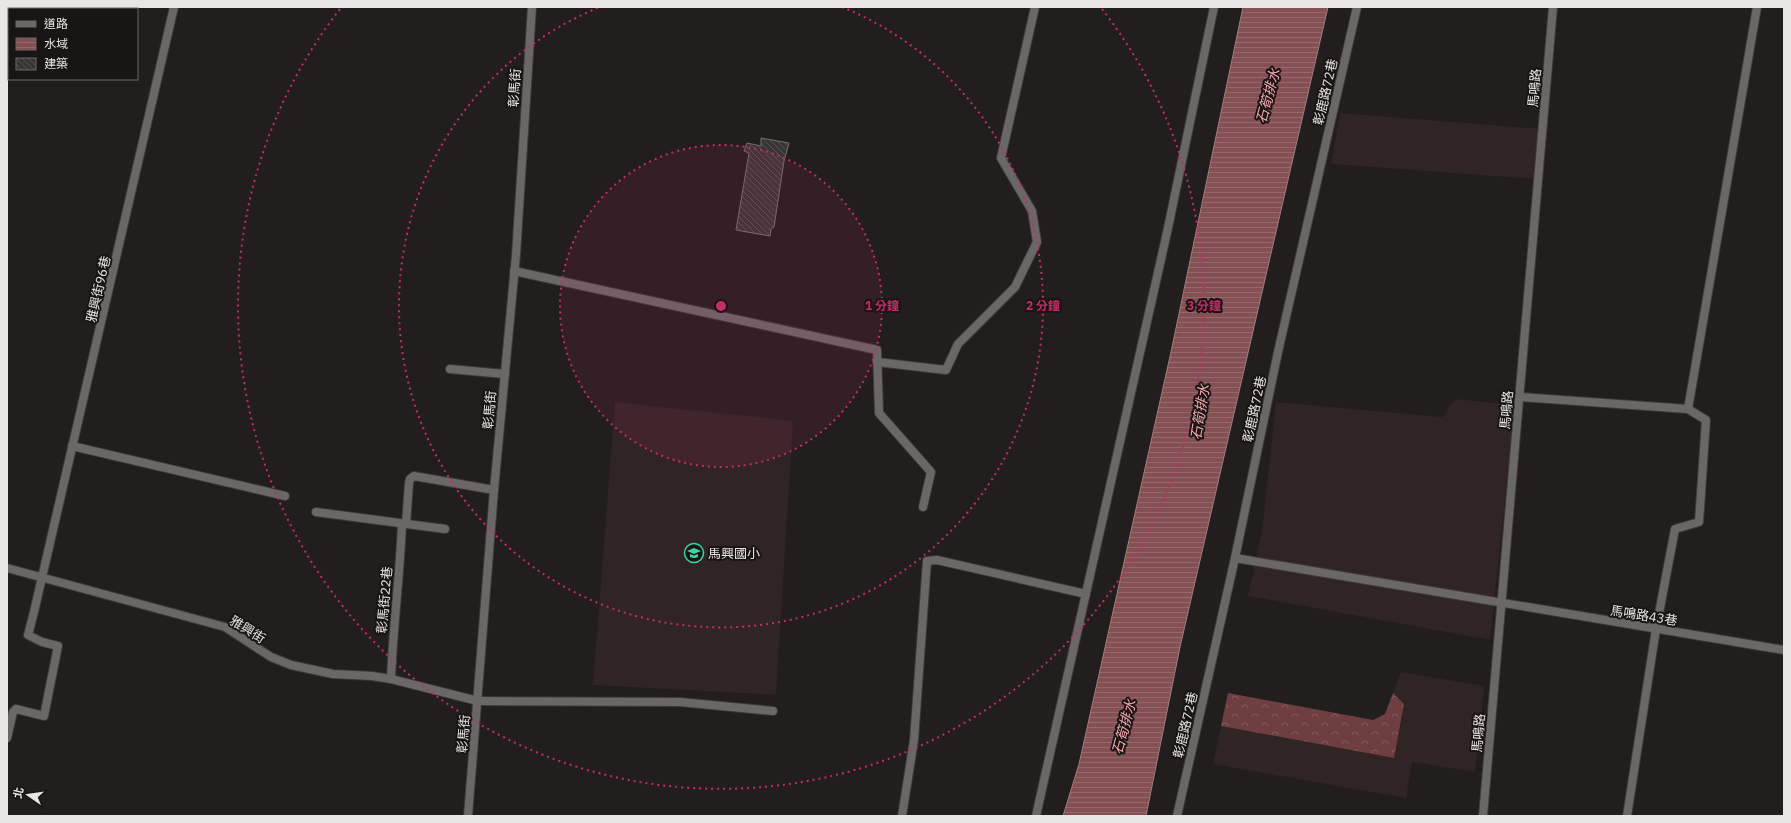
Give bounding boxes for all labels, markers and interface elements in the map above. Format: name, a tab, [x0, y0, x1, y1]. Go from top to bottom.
legend	[8, 8, 138, 80]
text: 道路	[44, 16, 68, 31]
text: 水域	[44, 36, 68, 51]
text: 建築	[44, 56, 68, 71]
street label: 彰鹿路72巷	[1310, 57, 1341, 127]
water label: 石筍排水	[1252, 66, 1284, 125]
street label: 彰馬街	[505, 68, 524, 108]
street label: 馬鳴路	[1524, 68, 1545, 108]
street label: 雅興街96巷	[83, 254, 114, 324]
text: 1 分鐘	[865, 298, 899, 313]
text: 2 分鐘	[1026, 298, 1060, 313]
text: 3 分鐘	[1187, 298, 1221, 313]
centre of rings	[714, 299, 728, 313]
street label: 彰鹿路72巷	[1239, 374, 1270, 444]
water label: 石筍排水	[1187, 382, 1213, 441]
street label: 彰馬街	[479, 390, 500, 430]
street label: 馬鳴路	[1496, 390, 1517, 430]
school or university icon: 馬興國小	[683, 542, 705, 564]
place label: 馬興國小	[708, 545, 760, 562]
street label: 彰馬街22巷	[373, 566, 396, 634]
street label: 馬鳴路43巷	[1609, 602, 1679, 629]
street label: 雅興街	[227, 612, 269, 647]
street label: 彰鹿路72巷	[1170, 690, 1201, 760]
water label: 石筍排水	[1108, 697, 1140, 756]
street label: 馬鳴路	[1468, 713, 1489, 753]
street label: 彰馬街	[453, 714, 474, 754]
north arrow	[8, 775, 48, 815]
text: 北	[10, 786, 26, 800]

